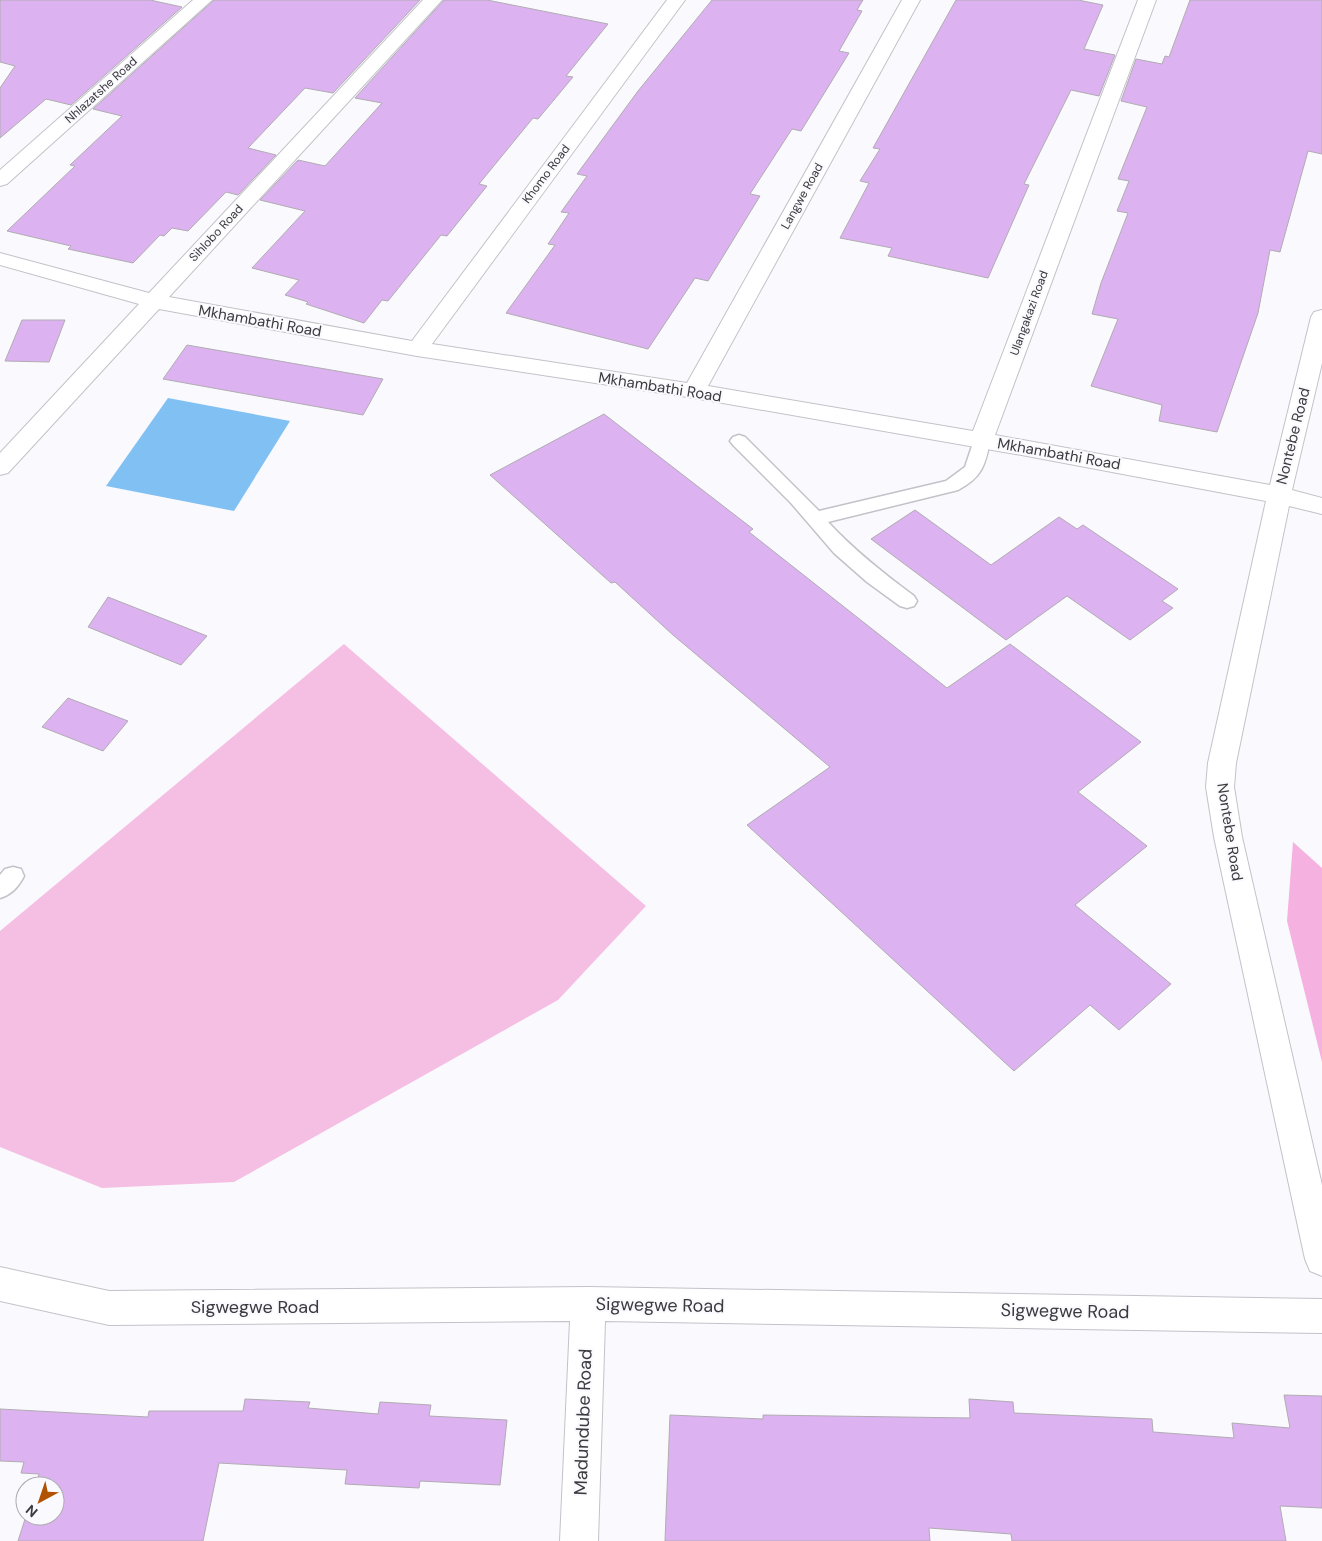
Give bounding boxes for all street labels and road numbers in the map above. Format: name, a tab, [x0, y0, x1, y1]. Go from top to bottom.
street label: Nhlazatshe Road	[62, 53, 140, 127]
street label: Khomo Road	[519, 141, 573, 207]
street label: Langwe Road	[777, 160, 827, 232]
street label: Sihlobo Road	[185, 201, 247, 265]
street label: Ulangakazi Road	[1006, 268, 1052, 358]
street label: Mkhambathi Road	[197, 300, 323, 342]
street label: Mkhambathi Road	[597, 367, 723, 407]
street label: Nontebe Road	[1271, 386, 1315, 486]
street label: Mkhambathi Road	[996, 433, 1122, 475]
street label: Nontebe Road	[1212, 782, 1248, 882]
street label: Sigwegwe Road	[595, 1292, 725, 1318]
street label: Sigwegwe Road	[191, 1295, 319, 1319]
street label: Sigwegwe Road	[1000, 1298, 1130, 1324]
street label: Madundube Road	[568, 1348, 598, 1496]

